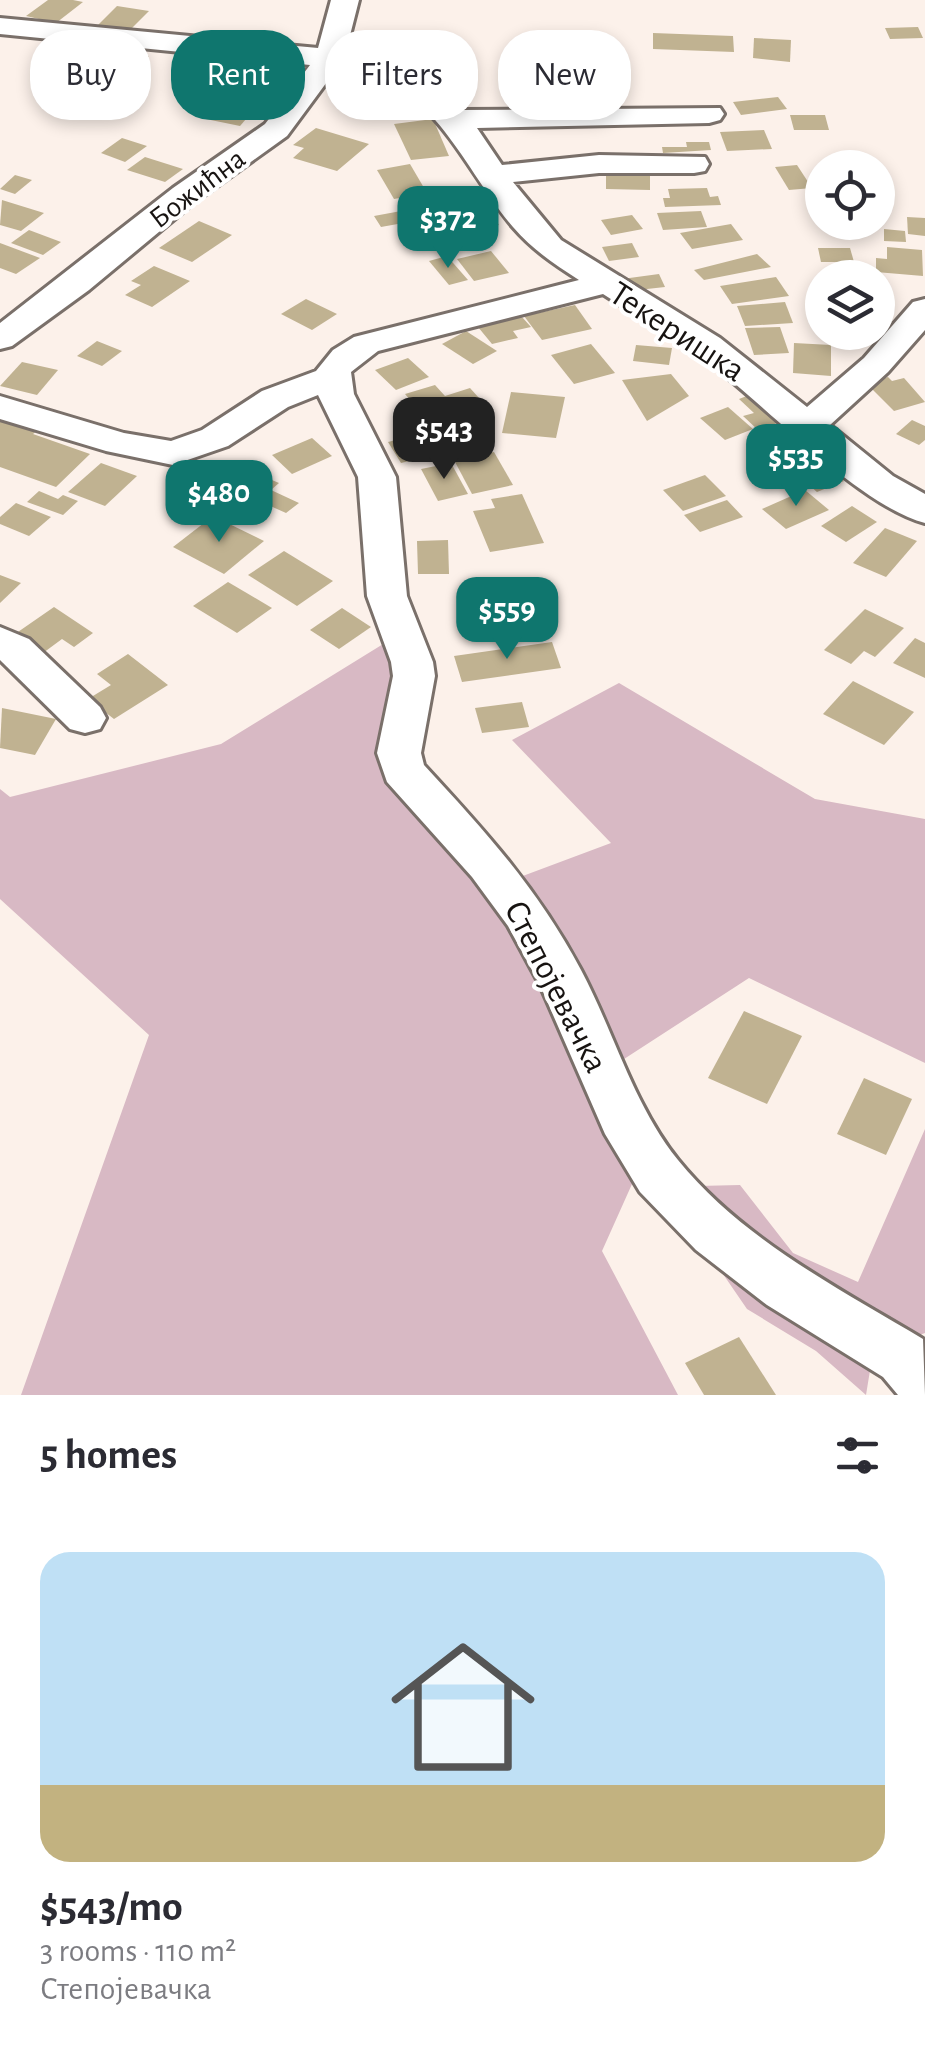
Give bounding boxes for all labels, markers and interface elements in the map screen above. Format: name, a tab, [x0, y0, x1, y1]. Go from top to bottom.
chip: Buy	[30, 30, 151, 120]
chip: Rent	[171, 30, 305, 120]
chip: Filters	[325, 30, 478, 120]
chip: New	[498, 30, 631, 120]
street label: Божићна	[144, 143, 251, 234]
map controls	[805, 150, 895, 350]
button: locate	[805, 150, 895, 240]
pin: $372	[389, 186, 507, 271]
text: $372	[419, 202, 477, 234]
button: layers	[805, 260, 895, 350]
street label: Текеришка	[603, 276, 751, 389]
pin: $543	[385, 397, 503, 482]
text: $543	[415, 413, 473, 445]
pin: $535	[737, 424, 855, 509]
text: $535	[768, 440, 824, 472]
pin: $480	[160, 460, 278, 545]
text: $480	[188, 476, 250, 508]
pin: $559	[448, 577, 566, 662]
text: $559	[478, 593, 536, 625]
street label: Степојевачка	[497, 895, 614, 1078]
icon: filters	[830, 1428, 885, 1483]
text: 5 homes	[40, 1434, 177, 1476]
icon: home	[373, 1617, 553, 1797]
text: $543/mo	[40, 1886, 183, 1928]
text: 3 rooms · 110 m²	[40, 1935, 236, 1967]
text: Степојевачка	[40, 1973, 212, 2005]

